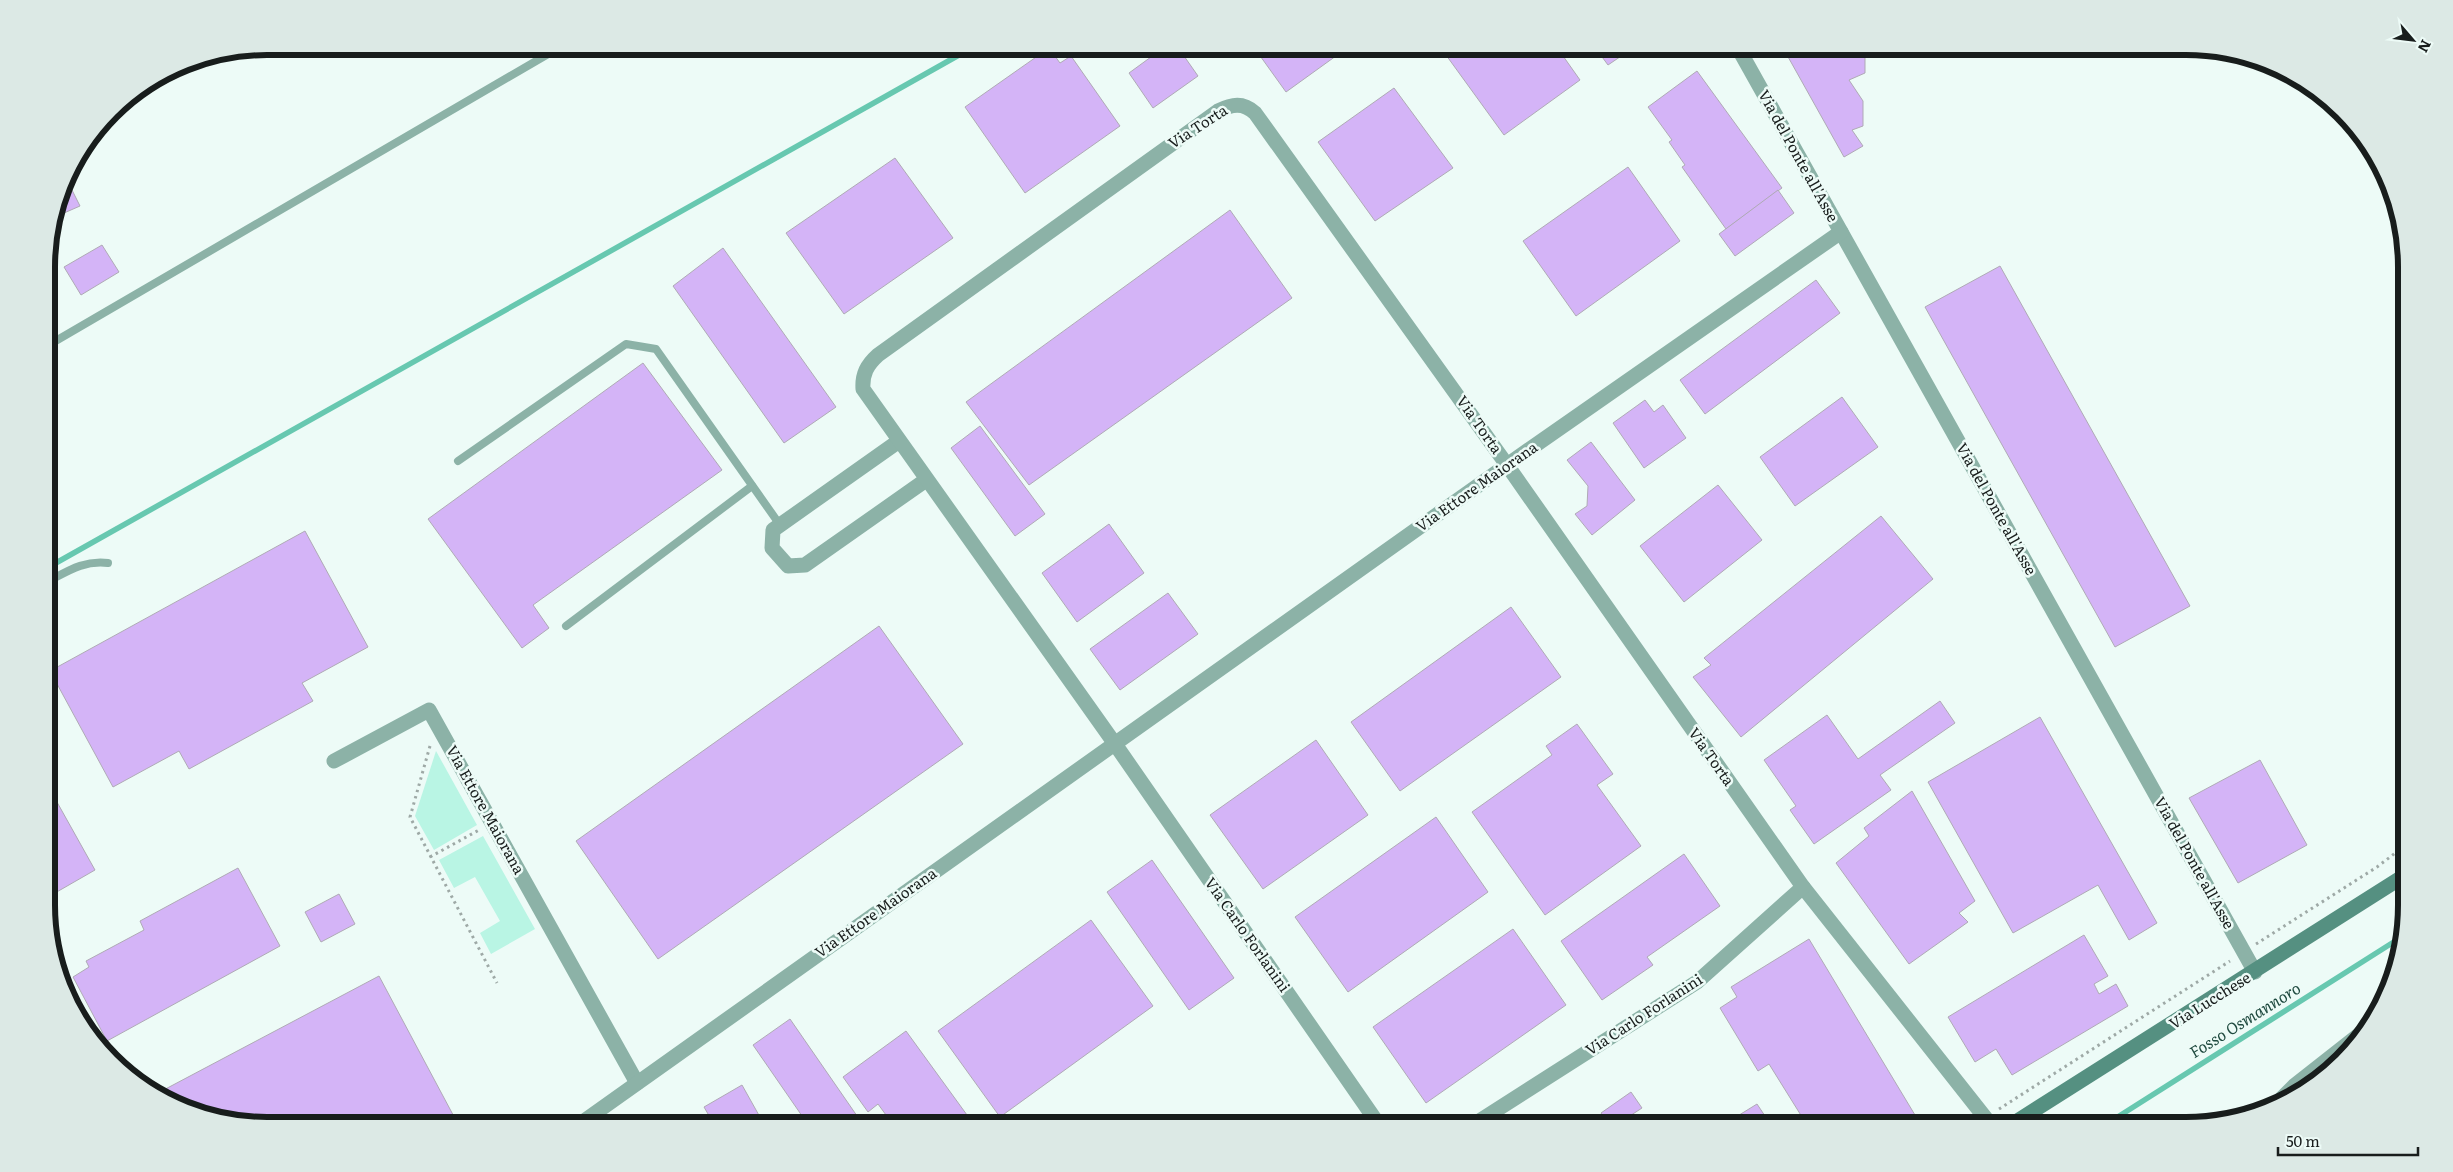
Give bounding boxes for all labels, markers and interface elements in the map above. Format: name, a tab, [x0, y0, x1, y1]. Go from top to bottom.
north arrow	[2388, 15, 2438, 65]
text: N	[2414, 37, 2437, 57]
street label: Via del Ponte all'Asse	[1753, 85, 1845, 226]
street label: Via Torta	[1163, 97, 1232, 154]
street label: Via Torta	[1452, 390, 1509, 459]
street label: Via Ettore Maiorana	[1410, 434, 1543, 537]
street label: Via del Ponte all'Asse	[1951, 438, 2043, 579]
street label: Via Torta	[1684, 722, 1741, 791]
street label: Via Ettore Maiorana	[441, 741, 532, 879]
street label: Via del Ponte all'Asse	[2149, 792, 2241, 933]
street label: Via Ettore Maiorana	[809, 860, 942, 963]
street label: Via Carlo Forlanini	[1200, 872, 1297, 996]
street label: Via Lucchese	[2164, 965, 2255, 1034]
street label: Via Carlo Forlanini	[1580, 967, 1706, 1060]
water label: Fosso Osmannoro	[2184, 975, 2305, 1063]
scale bar	[2278, 1124, 2418, 1156]
text: 50 m	[2286, 1129, 2320, 1152]

